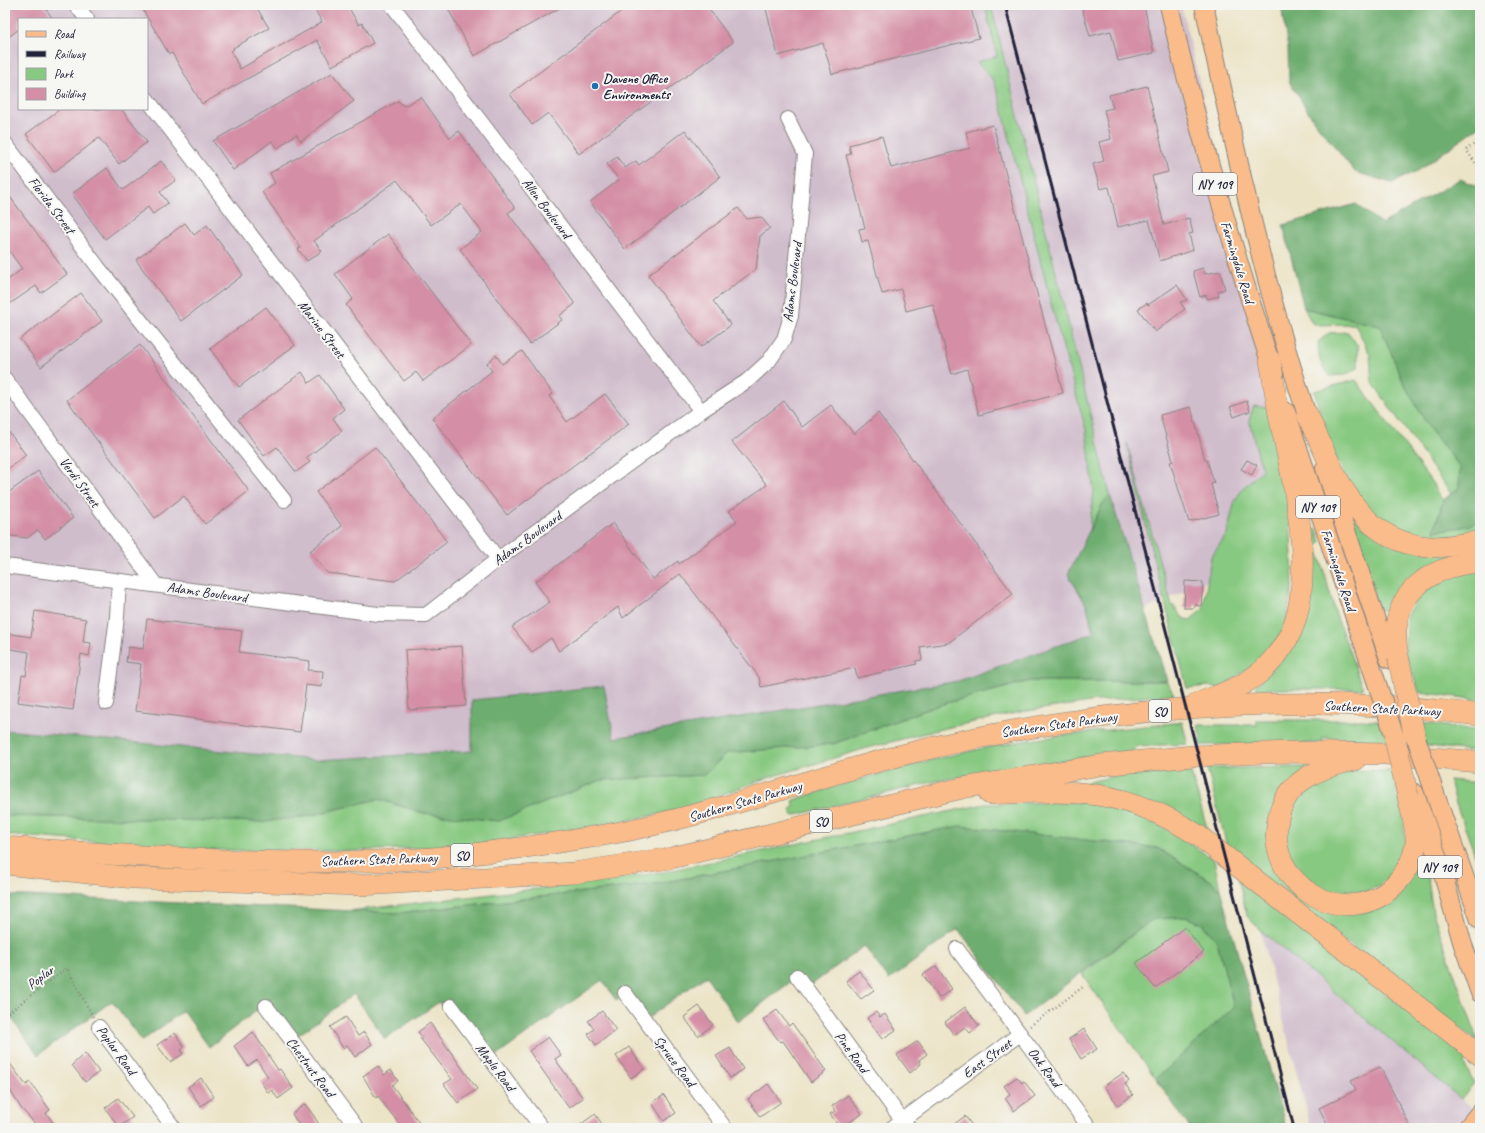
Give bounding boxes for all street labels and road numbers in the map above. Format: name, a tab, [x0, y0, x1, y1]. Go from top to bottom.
road number: NY 109	[1193, 173, 1237, 195]
street label: Florida Street	[25, 174, 80, 239]
street label: Allen Boulevard	[518, 175, 576, 244]
street label: Farmingdale Road	[1217, 219, 1259, 307]
street label: Adams Boulevard	[779, 239, 806, 323]
street label: Marine Street	[294, 297, 350, 363]
street label: Verdi Street	[56, 454, 104, 512]
road number: NY 109	[1296, 496, 1340, 518]
street label: Adams Boulevard	[490, 506, 567, 569]
street label: Farmingdale Road	[1317, 527, 1360, 615]
street label: Adams Boulevard	[166, 578, 250, 607]
street label: Southern State Parkway	[1323, 697, 1442, 720]
road number: SO	[1149, 700, 1171, 722]
street label: Southern State Parkway	[1000, 708, 1119, 741]
street label: Southern State Parkway	[687, 777, 805, 826]
road number: SO	[810, 810, 832, 832]
road number: SO	[451, 844, 473, 866]
street label: Southern State Parkway	[320, 849, 439, 870]
road number: NY 109	[1418, 856, 1462, 878]
street label: Poplar	[23, 961, 58, 993]
street label: Poplar Road	[93, 1022, 142, 1080]
street label: Pine Road	[831, 1028, 874, 1078]
street label: Spruce Road	[650, 1032, 701, 1092]
street label: Chestnut Road	[283, 1034, 340, 1103]
street label: East Street	[959, 1034, 1016, 1082]
street label: Maple Road	[472, 1040, 521, 1097]
street label: Oak Road	[1024, 1044, 1066, 1092]

